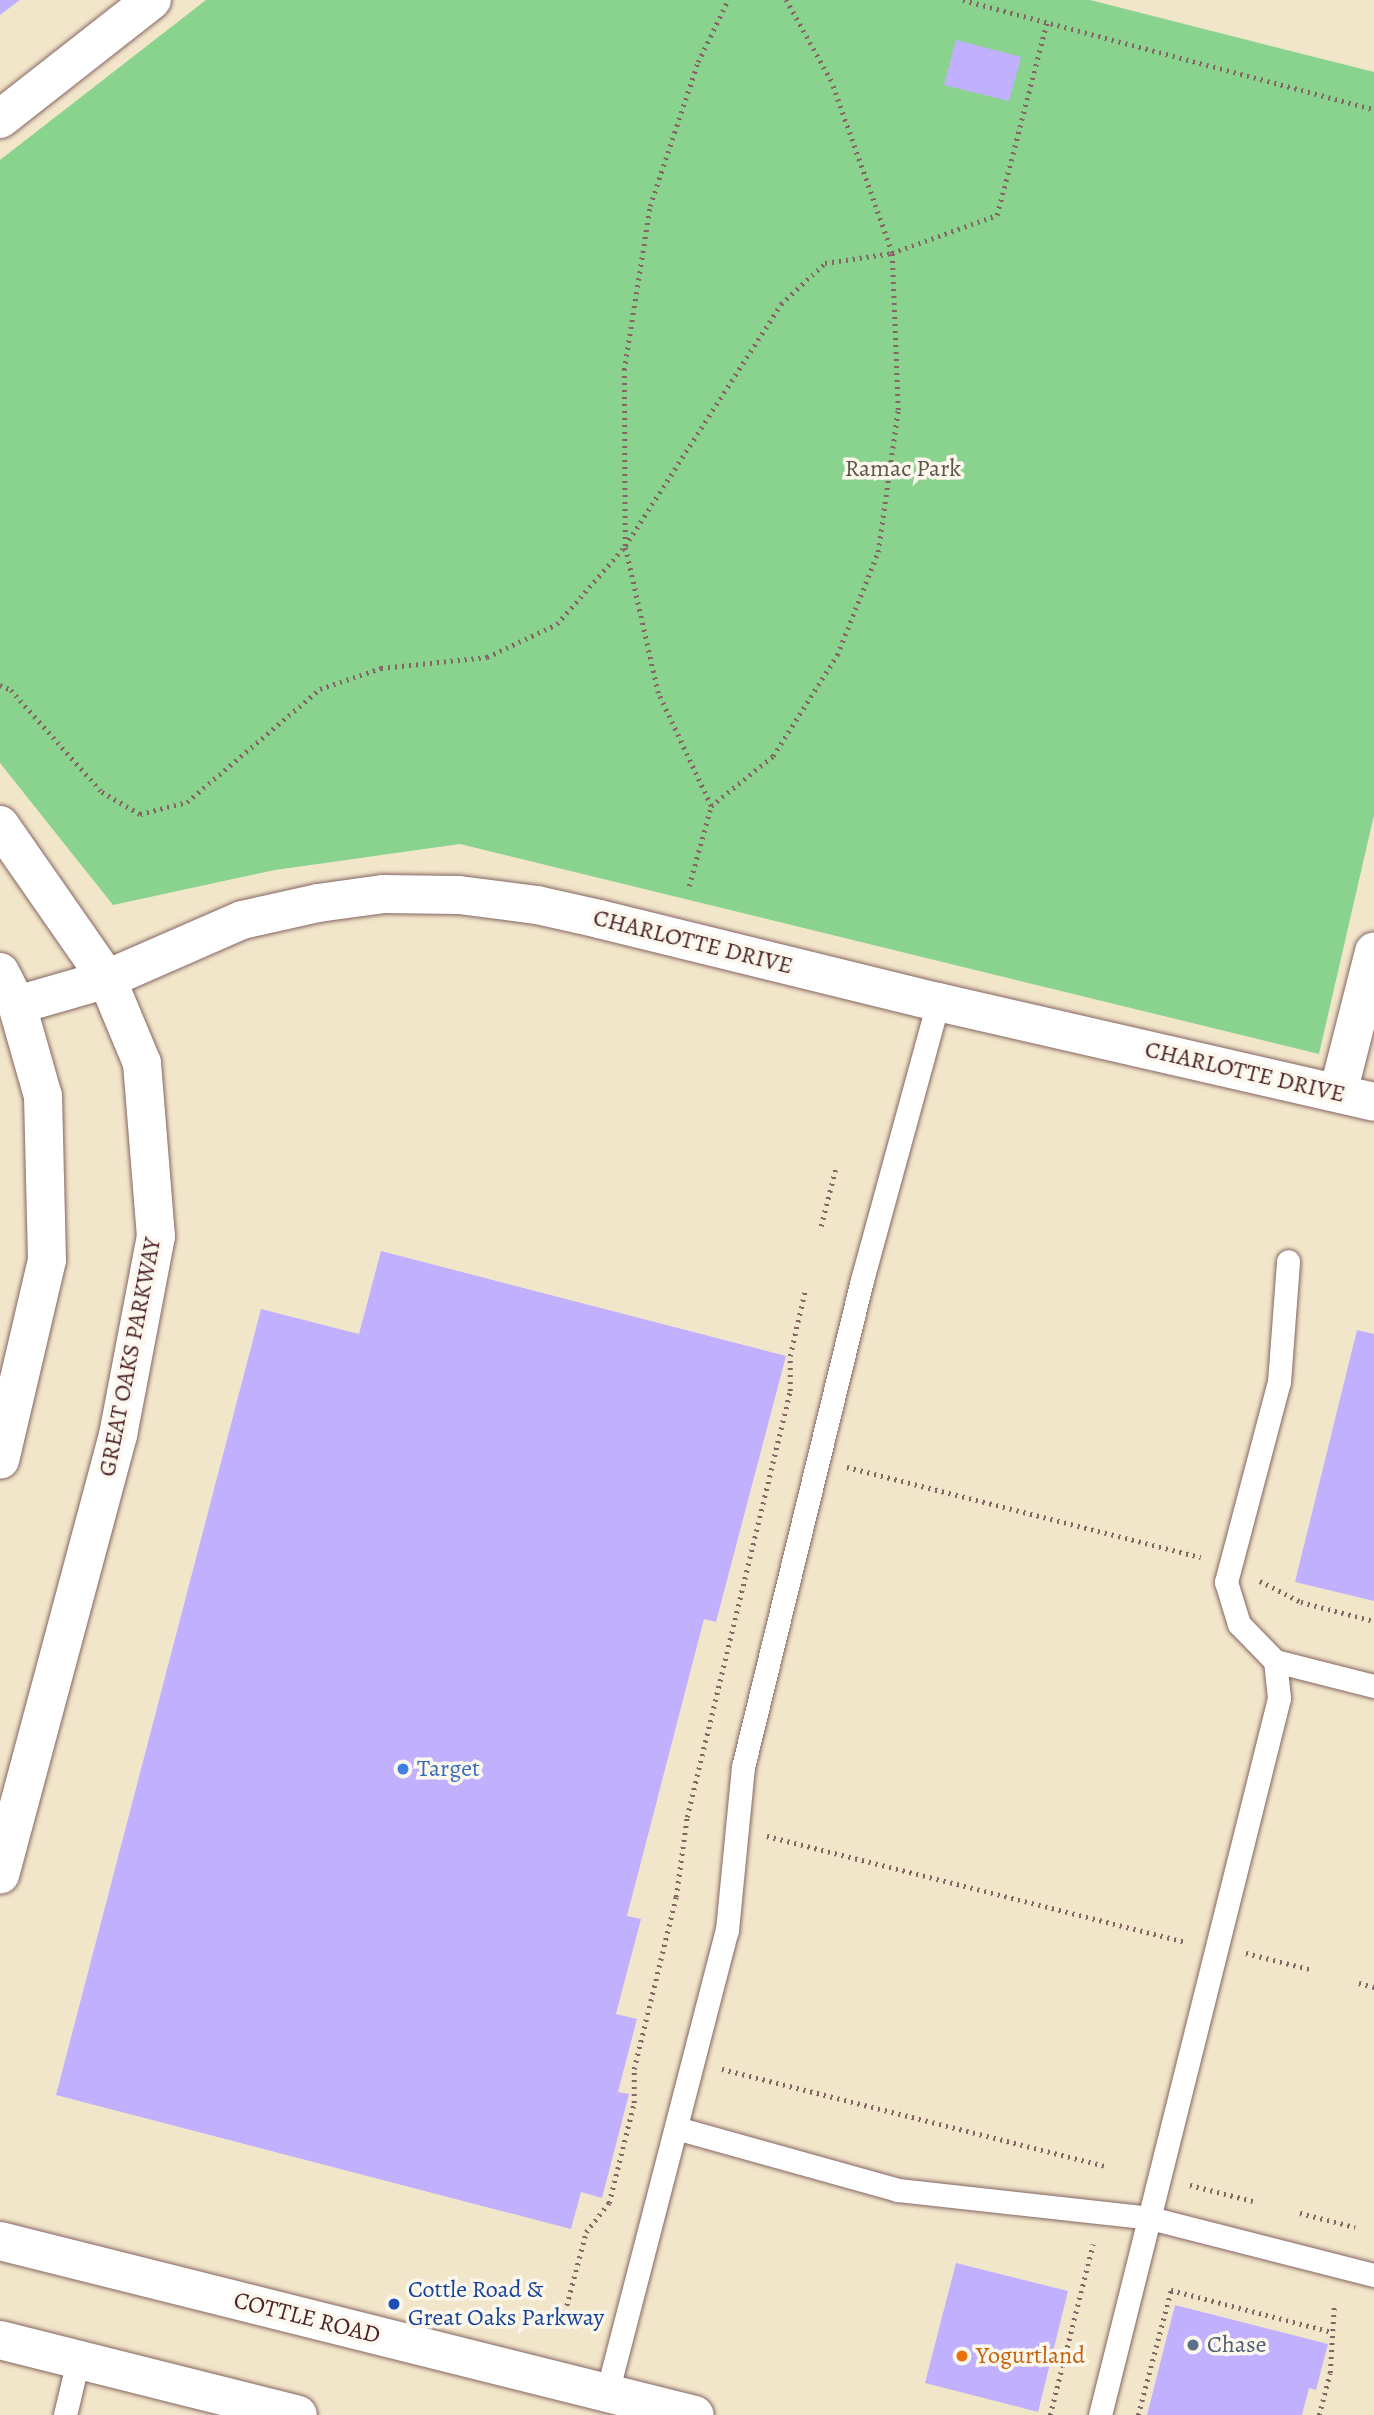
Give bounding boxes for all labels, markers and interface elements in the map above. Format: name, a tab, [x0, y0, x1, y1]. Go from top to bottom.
park label: Ramac Park	[845, 455, 961, 483]
street label: CHARLOTTE DRIVE	[590, 903, 796, 981]
street label: CHARLOTTE DRIVE	[1142, 1035, 1348, 1109]
street label: GREAT OAKS PARKWAY	[93, 1235, 167, 1479]
place label: Target	[417, 1755, 480, 1783]
marker: Target	[395, 1761, 411, 1777]
place label: Cottle Road & Great Oaks Parkway	[408, 2276, 604, 2332]
street label: COTTLE ROAD	[231, 2286, 383, 2350]
marker: Cottle Road & Great Oaks Parkway	[386, 2296, 402, 2312]
place label: Chase	[1207, 2331, 1266, 2359]
marker: Chase	[1185, 2337, 1201, 2353]
place label: Yogurtland	[976, 2342, 1085, 2370]
marker: Yogurtland	[954, 2348, 970, 2364]

